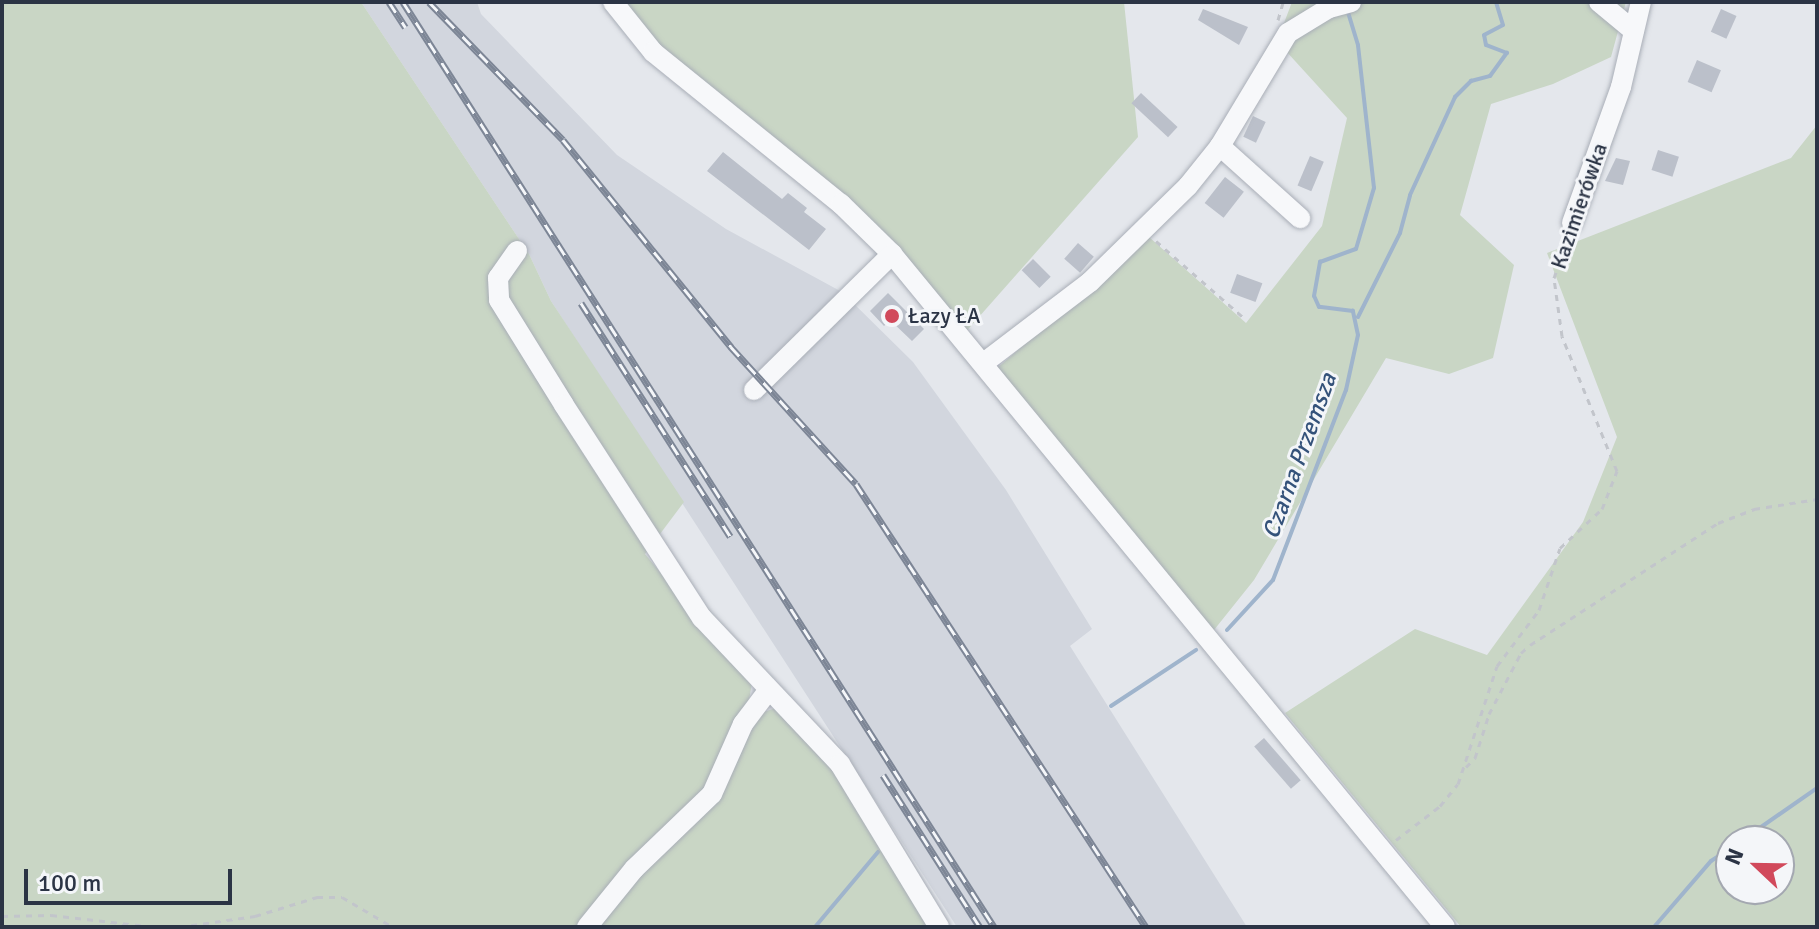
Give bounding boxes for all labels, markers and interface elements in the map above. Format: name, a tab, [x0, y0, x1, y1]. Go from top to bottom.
street label: Kazimierówka	[1545, 140, 1613, 272]
place label: Łazy ŁA	[908, 303, 980, 329]
marker: Łazy ŁA	[883, 307, 901, 325]
water label: Czarna Przemsza	[1257, 369, 1343, 543]
north arrow	[1715, 825, 1795, 905]
text: N	[1719, 844, 1750, 869]
scale bar	[28, 853, 236, 903]
text: 100 m	[38, 868, 101, 898]

